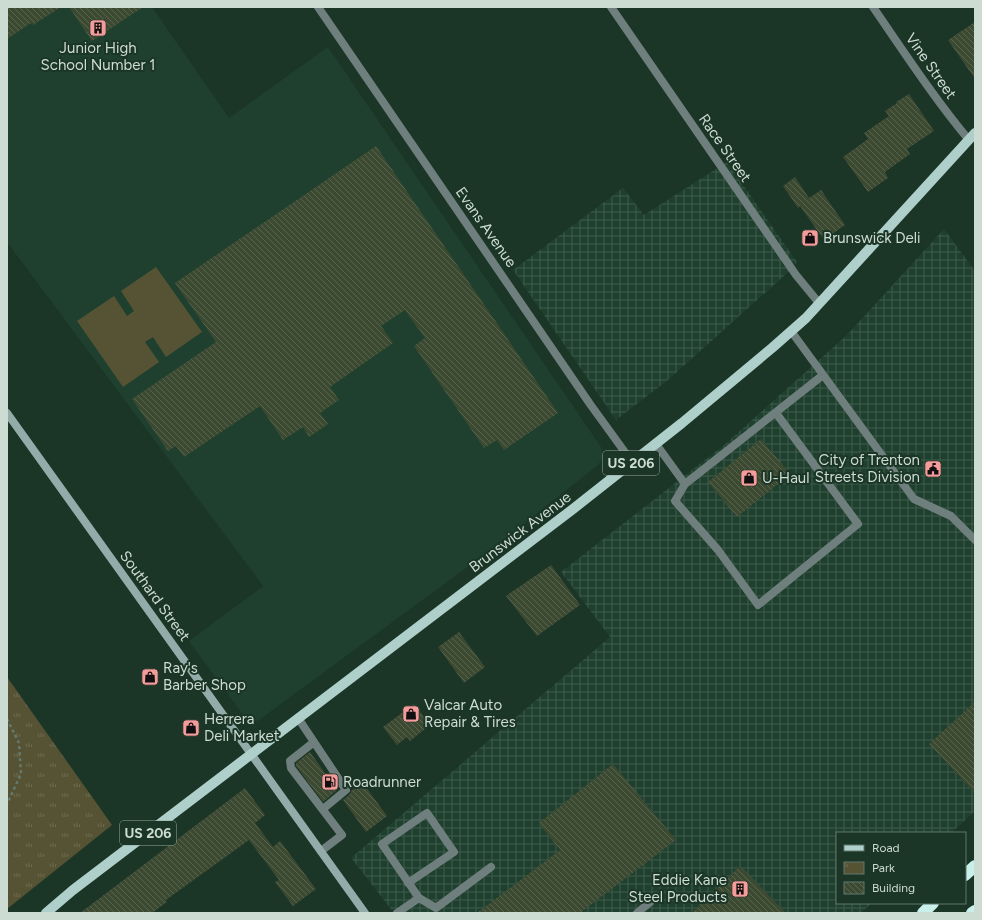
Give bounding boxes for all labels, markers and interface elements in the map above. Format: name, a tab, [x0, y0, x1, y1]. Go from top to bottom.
building icon: Junior High School Number 1	[88, 18, 108, 38]
street label: Vine Street	[902, 30, 960, 103]
place label: Junior High School Number 1	[41, 39, 155, 74]
street label: Race Street	[695, 110, 755, 186]
street label: Evans Avenue	[452, 183, 520, 271]
shop icon: Brunswick Deli	[800, 228, 820, 248]
place label: Brunswick Deli	[823, 229, 921, 247]
road number: US 206	[603, 451, 659, 475]
place label: City of Trenton Streets Division	[815, 451, 920, 486]
public building icon: City of Trenton Streets Division	[923, 459, 943, 479]
shop icon: U-Haul	[739, 468, 759, 488]
place label: U-Haul	[762, 469, 809, 487]
street label: Brunswick Avenue	[465, 488, 575, 576]
street label: Southard Street	[116, 547, 194, 645]
place label: Ray's Barber Shop	[163, 659, 246, 694]
shop icon: Ray's Barber Shop	[140, 667, 160, 687]
place label: Valcar Auto Repair & Tires	[424, 696, 516, 731]
shop icon: Valcar Auto Repair & Tires	[401, 704, 421, 724]
place label: Herrera Deli Market	[204, 710, 280, 745]
shop icon: Herrera Deli Market	[181, 718, 201, 738]
fuel station icon: Roadrunner	[320, 772, 340, 792]
place label: Roadrunner	[343, 773, 421, 791]
road number: US 206	[120, 821, 176, 845]
legend	[836, 832, 966, 904]
text: Road	[872, 841, 900, 855]
text: Park	[872, 861, 895, 875]
place label: Eddie Kane Steel Products	[628, 871, 727, 906]
building icon: Eddie Kane Steel Products	[730, 879, 750, 899]
text: Building	[872, 881, 915, 895]

